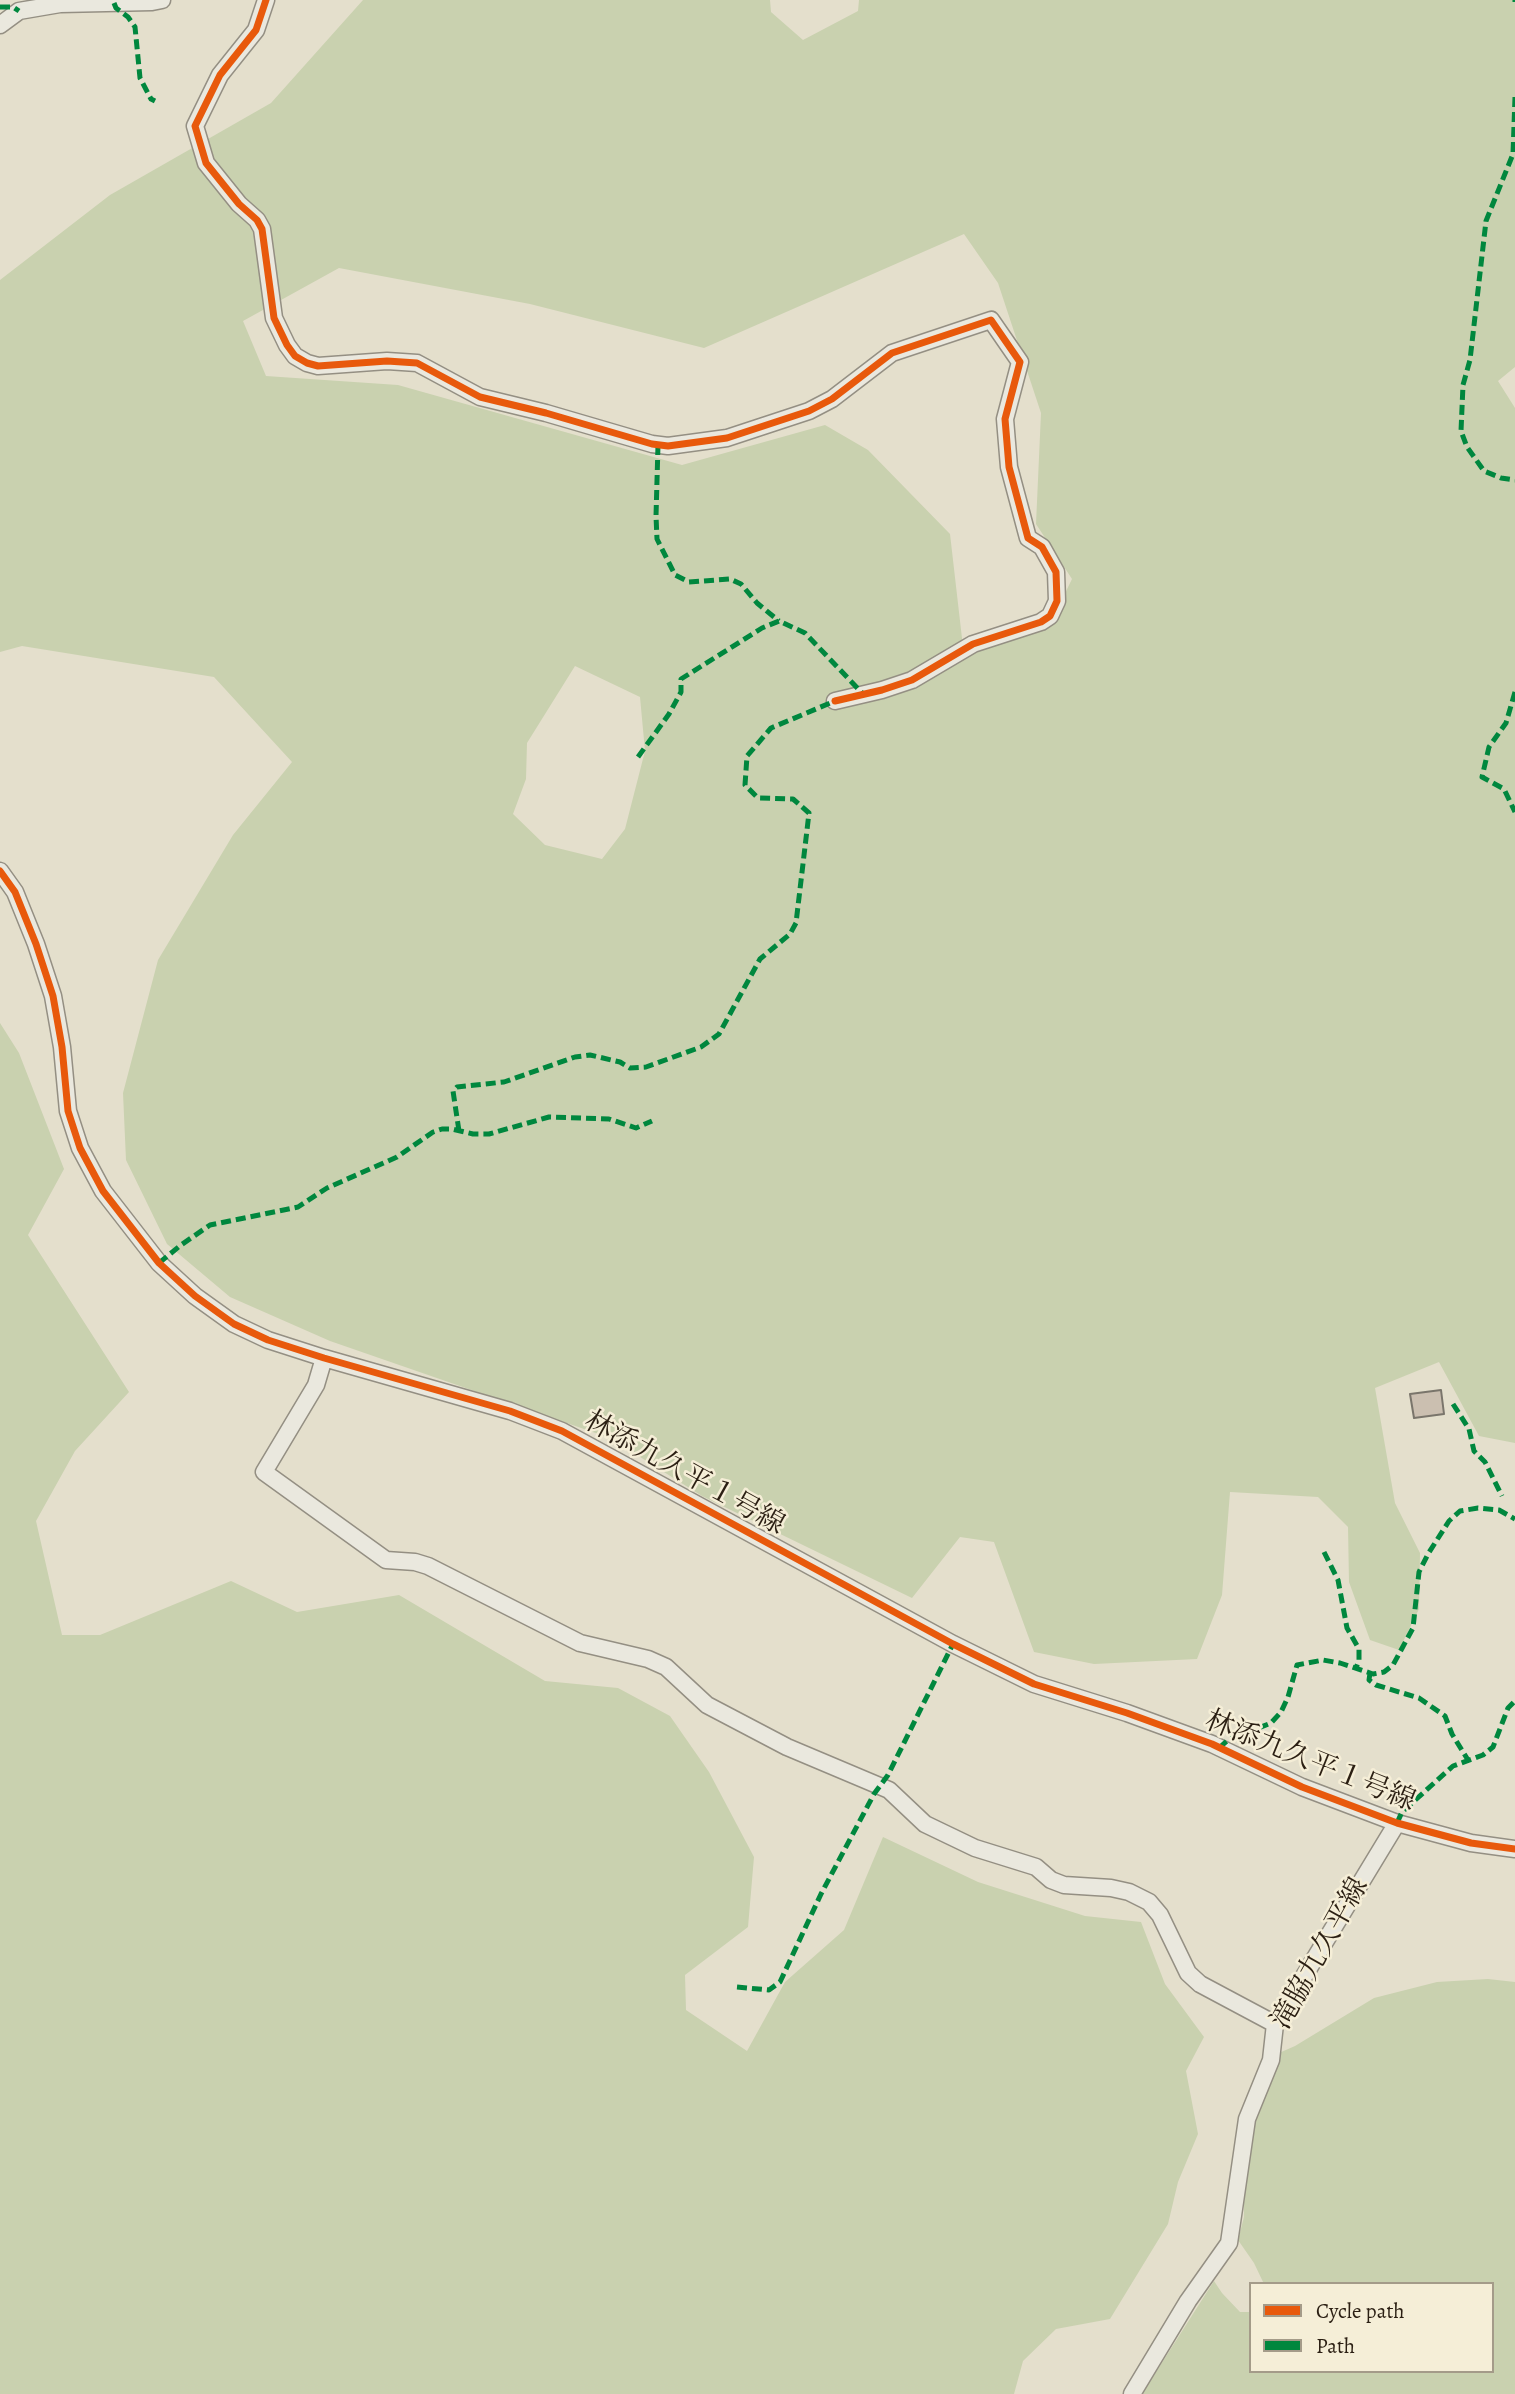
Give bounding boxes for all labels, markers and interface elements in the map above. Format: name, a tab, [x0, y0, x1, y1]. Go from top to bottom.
street label: 林添九久平１号線	[578, 1405, 790, 1543]
street label: 林添九久平１号線	[1200, 1704, 1420, 1820]
street label: 滝脇九久平線	[1266, 1872, 1376, 2036]
legend	[1249, 2282, 1494, 2373]
text: Cycle path	[1316, 2297, 1405, 2325]
text: Path	[1316, 2332, 1355, 2360]

